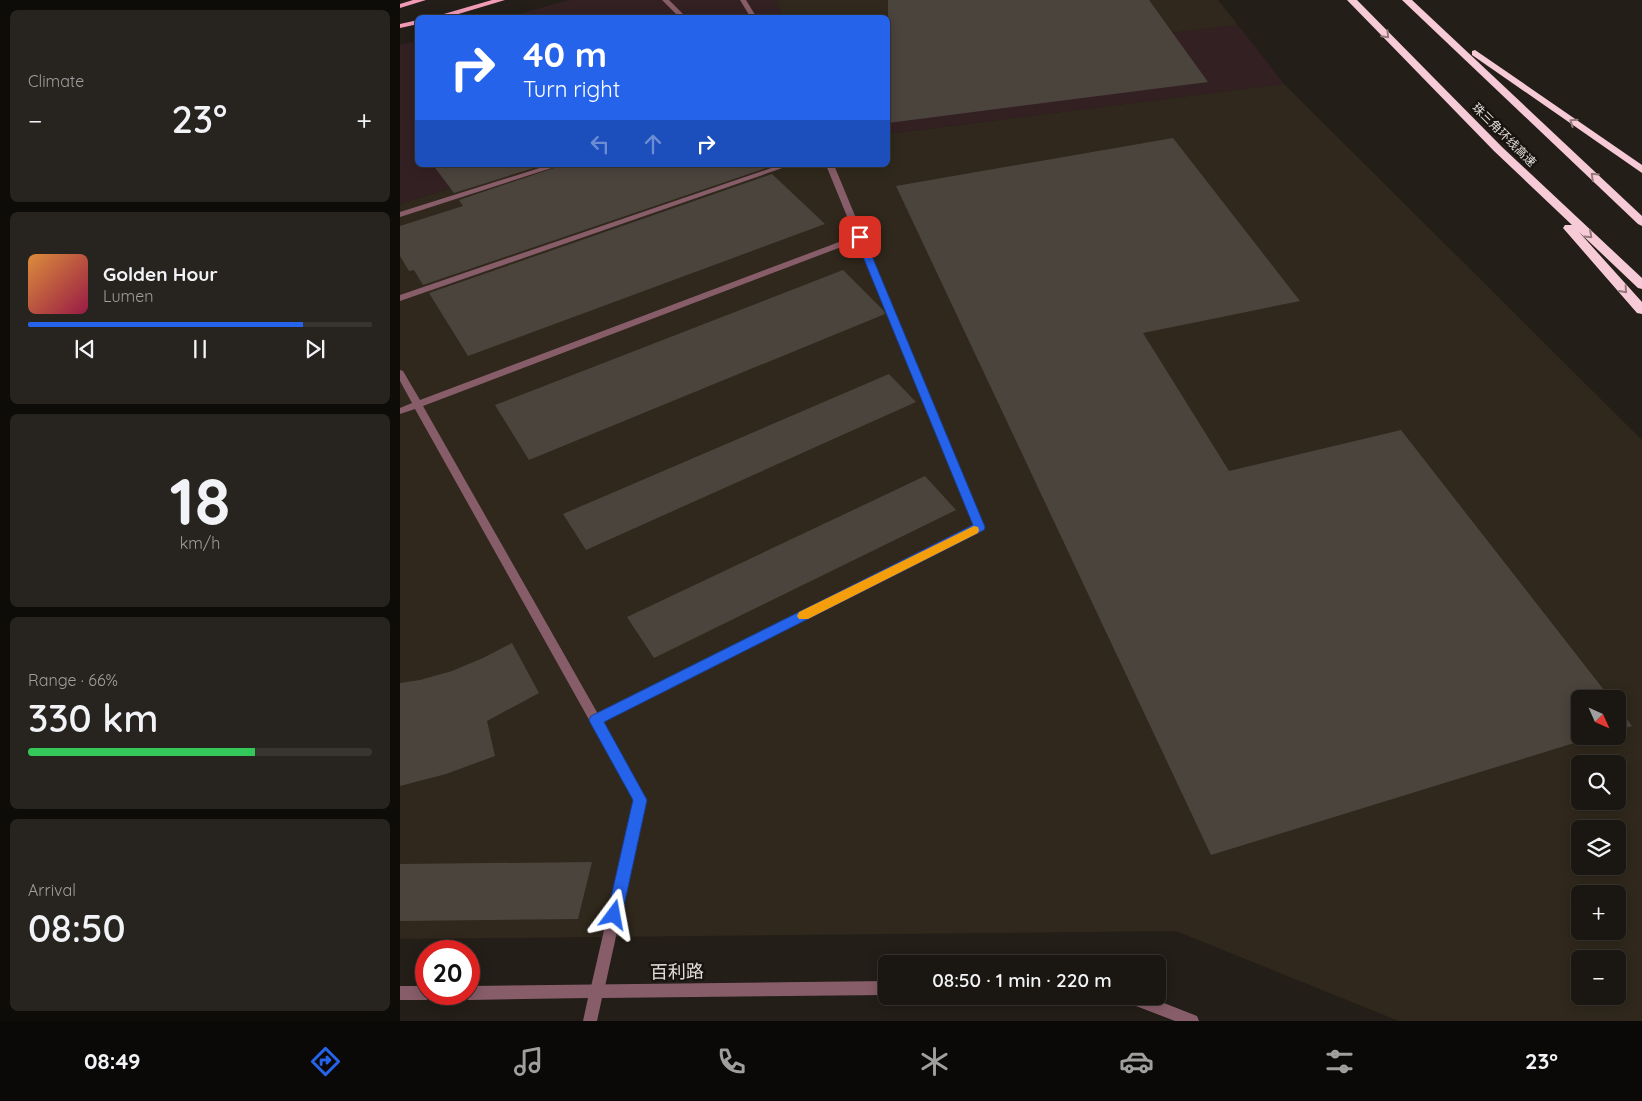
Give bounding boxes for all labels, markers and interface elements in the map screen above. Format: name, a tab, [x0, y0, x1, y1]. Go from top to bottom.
one-way arrow	[1380, 29, 1389, 38]
text: 40 m	[523, 32, 607, 76]
icon: right	[440, 35, 505, 100]
text: Climate	[28, 71, 84, 91]
text: Turn right	[523, 75, 620, 103]
text: 23°	[171, 95, 227, 143]
street label: 珠三角环线高速	[1469, 100, 1539, 170]
text: −	[28, 103, 43, 138]
text: +	[356, 103, 372, 138]
one-way arrow	[1569, 119, 1579, 128]
icon: left	[586, 130, 614, 158]
icon: ahead	[639, 130, 667, 158]
icon: right	[692, 130, 720, 158]
one-way arrow	[1590, 173, 1599, 182]
pin	[839, 216, 881, 258]
icon: arrive	[846, 223, 874, 251]
one-way arrow	[1583, 229, 1592, 238]
text: Golden Hour	[103, 262, 218, 286]
one-way arrow	[1618, 284, 1627, 293]
text: Lumen	[103, 286, 154, 306]
icon: previous	[71, 335, 99, 363]
icon: pause	[186, 335, 214, 363]
icon: next	[301, 335, 329, 363]
text: 18	[170, 460, 230, 541]
text: km/h	[180, 533, 220, 553]
text: Range · 66%	[28, 670, 118, 690]
north arrow	[1571, 690, 1626, 745]
map controls	[1571, 690, 1626, 1005]
text: 330 km	[28, 694, 158, 742]
button: search	[1571, 755, 1626, 810]
button: layers	[1571, 820, 1626, 875]
text: Arrival	[28, 880, 76, 900]
button: +	[1571, 885, 1626, 940]
position arrow	[587, 888, 639, 940]
text: 08:50	[28, 904, 126, 952]
speed limit sign: 20	[415, 940, 480, 1005]
button: −	[1571, 950, 1626, 1005]
street label: 百利路	[650, 960, 704, 983]
text: 08:50 · 1 min · 220 m	[932, 968, 1112, 992]
icon: directions	[308, 1044, 343, 1079]
icon: music	[511, 1044, 546, 1079]
icon: phone	[714, 1044, 749, 1079]
icon: climate	[917, 1044, 952, 1079]
icon: car	[1119, 1044, 1154, 1079]
icon: filters	[1322, 1044, 1357, 1079]
text: 08:49	[84, 1047, 140, 1075]
text: 23°	[1525, 1047, 1558, 1075]

